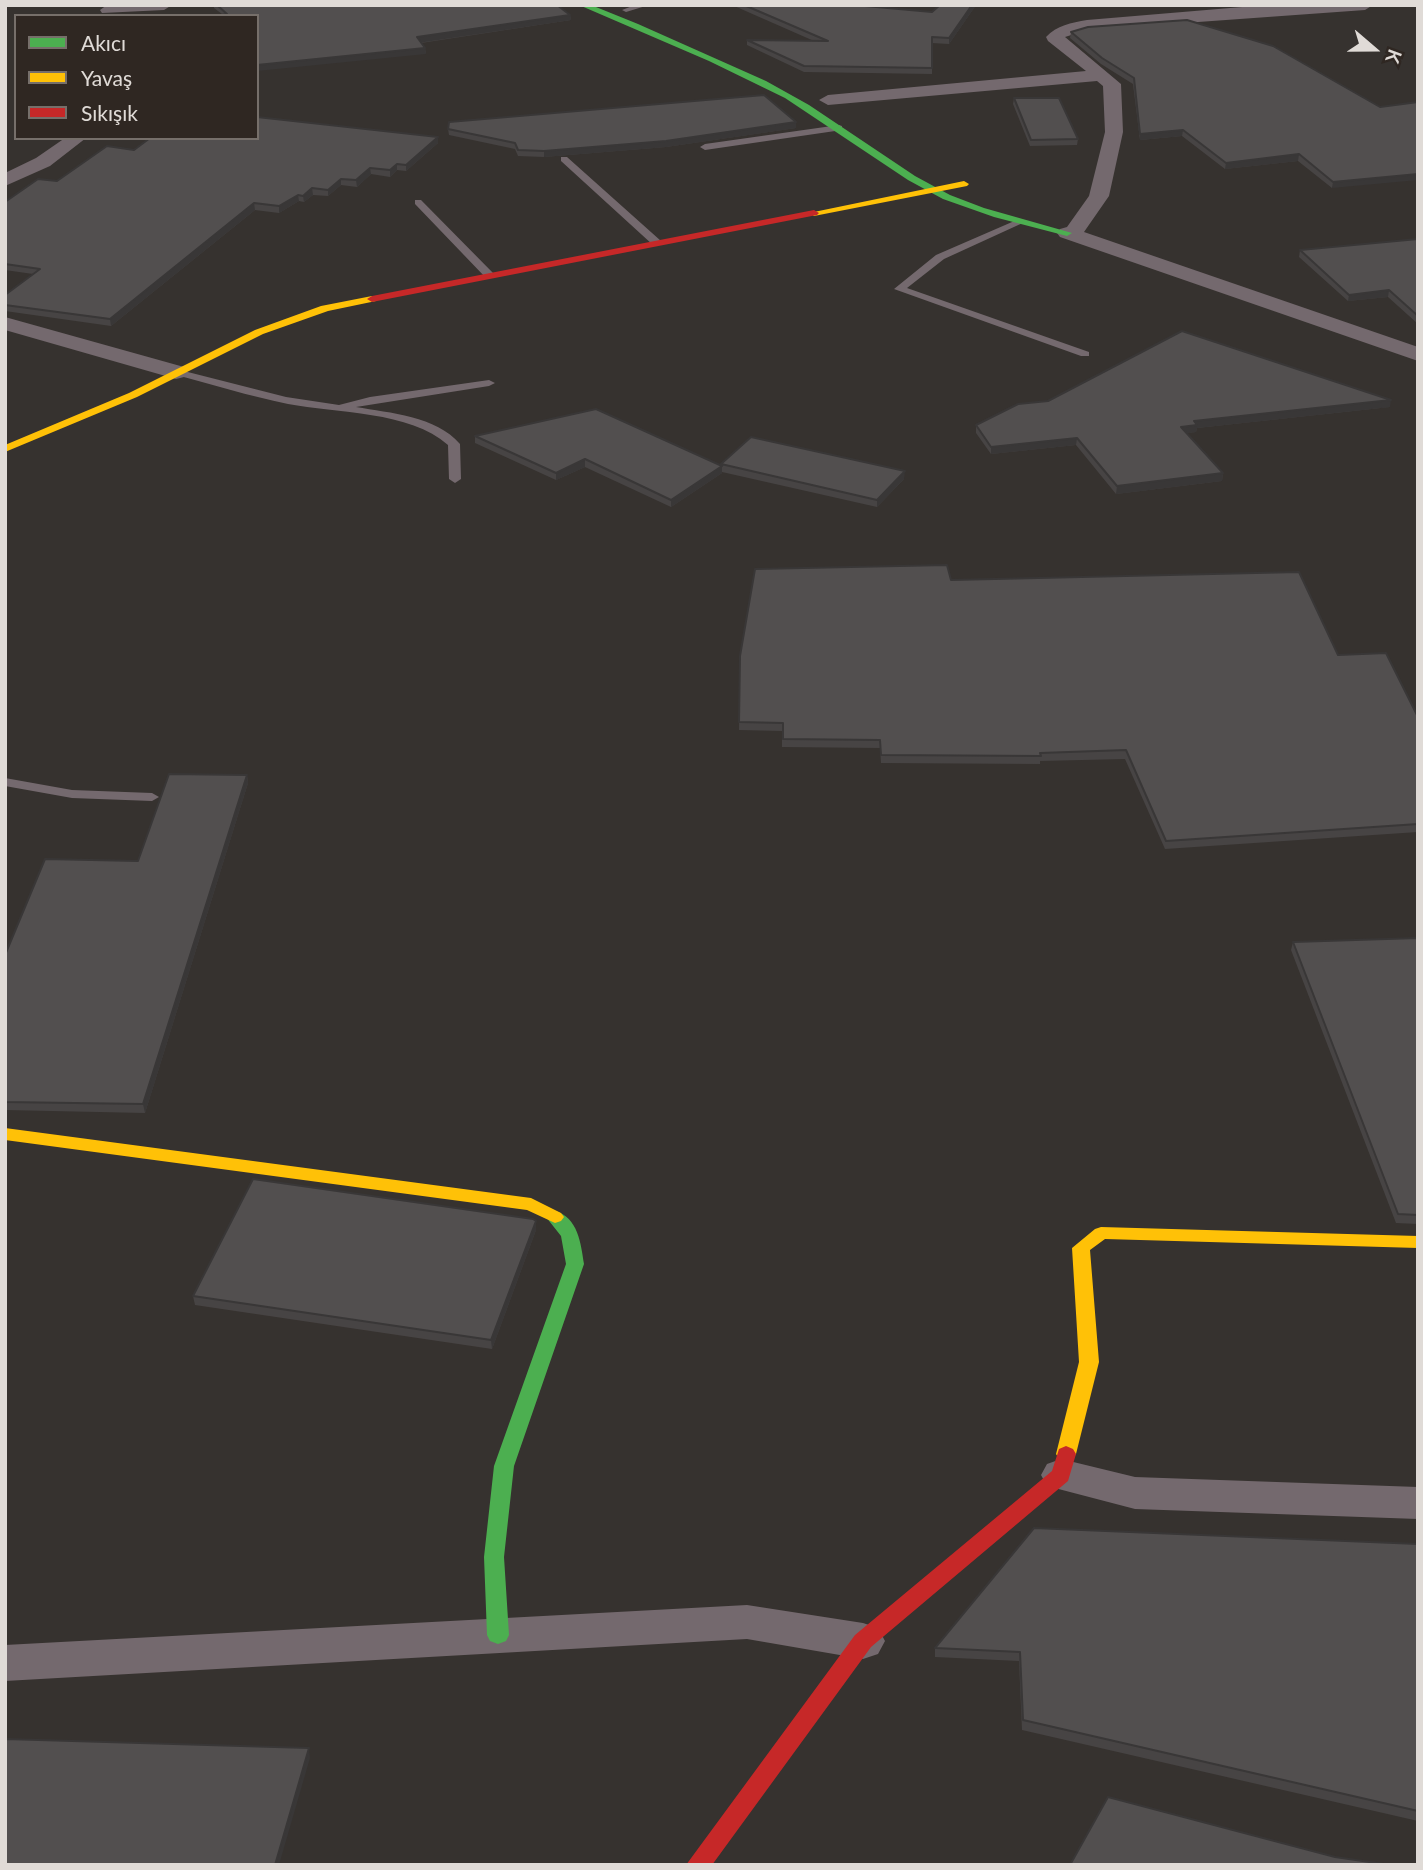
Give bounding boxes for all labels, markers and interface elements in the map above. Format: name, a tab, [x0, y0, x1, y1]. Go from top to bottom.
legend	[14, 14, 259, 140]
north arrow	[1339, 14, 1409, 84]
text: Akıcı	[81, 30, 126, 55]
text: K	[1381, 46, 1407, 66]
text: Yavaş	[81, 65, 132, 90]
text: Sıkışık	[81, 100, 138, 125]

